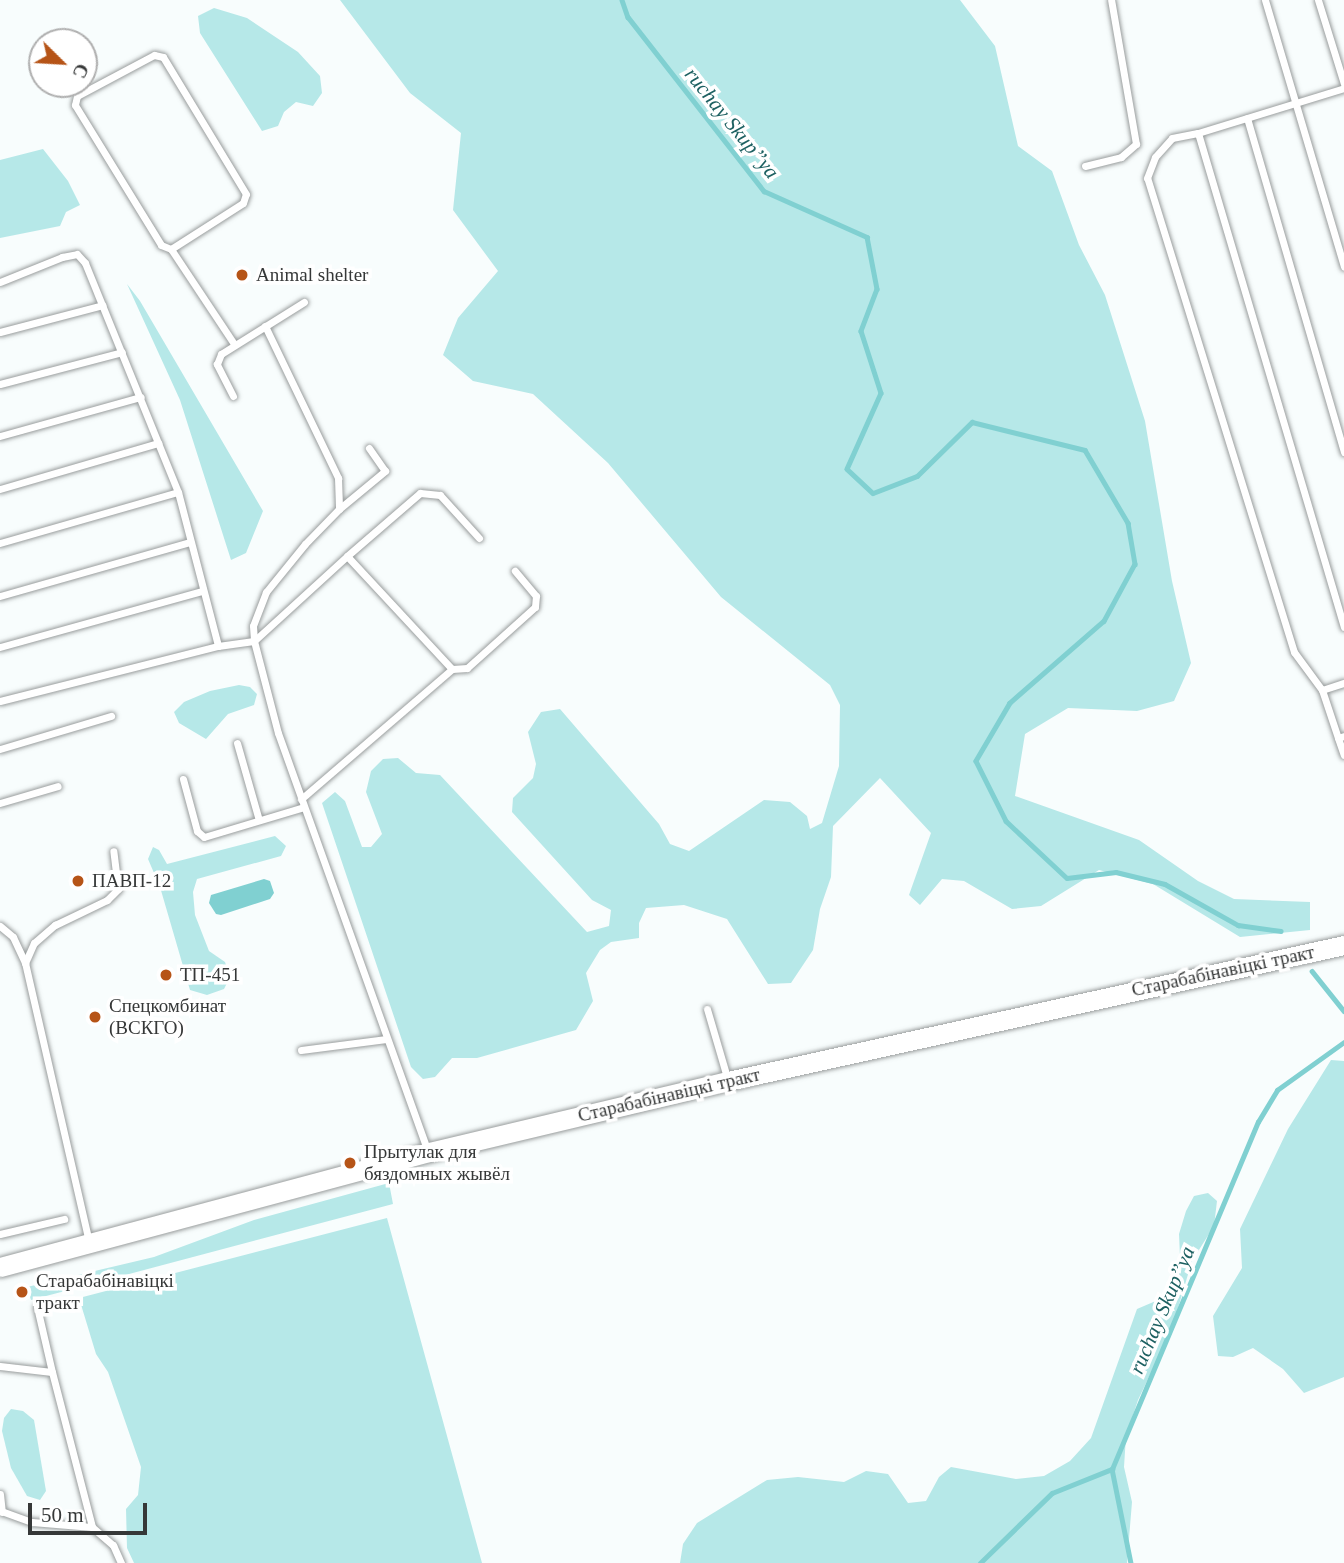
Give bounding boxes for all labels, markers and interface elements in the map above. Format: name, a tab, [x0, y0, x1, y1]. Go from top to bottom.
north arrow	[28, 28, 98, 98]
text: С	[68, 60, 93, 81]
water label: ruchay Skup’’ya	[679, 62, 785, 184]
place label: Animal shelter	[256, 264, 368, 286]
marker: Animal shelter	[234, 267, 250, 283]
place label: ПАВП-12	[92, 870, 171, 892]
marker: ПАВП-12	[70, 873, 86, 889]
street label: Старабабінавіцкі тракт	[1129, 940, 1317, 1002]
place label: ТП-451	[180, 964, 240, 986]
marker: ТП-451	[158, 967, 174, 983]
place label: Спецкомбинат (ВСКГО)	[109, 995, 226, 1039]
marker: Спецкомбинат (ВСКГО)	[87, 1009, 103, 1025]
street label: Старабабінавіцкі тракт	[576, 1063, 762, 1127]
place label: Прытулак для бяздомных жывёл	[364, 1141, 510, 1185]
marker: Прытулак для бяздомных жывёл	[342, 1155, 358, 1171]
water label: ruchay Skup’’ya	[1124, 1243, 1200, 1377]
place label: Старабабінавіцкі тракт	[36, 1270, 174, 1314]
marker: Старабабінавіцкі тракт	[14, 1284, 30, 1300]
scale bar	[32, 1490, 150, 1534]
text: 50 m	[41, 1503, 84, 1527]

